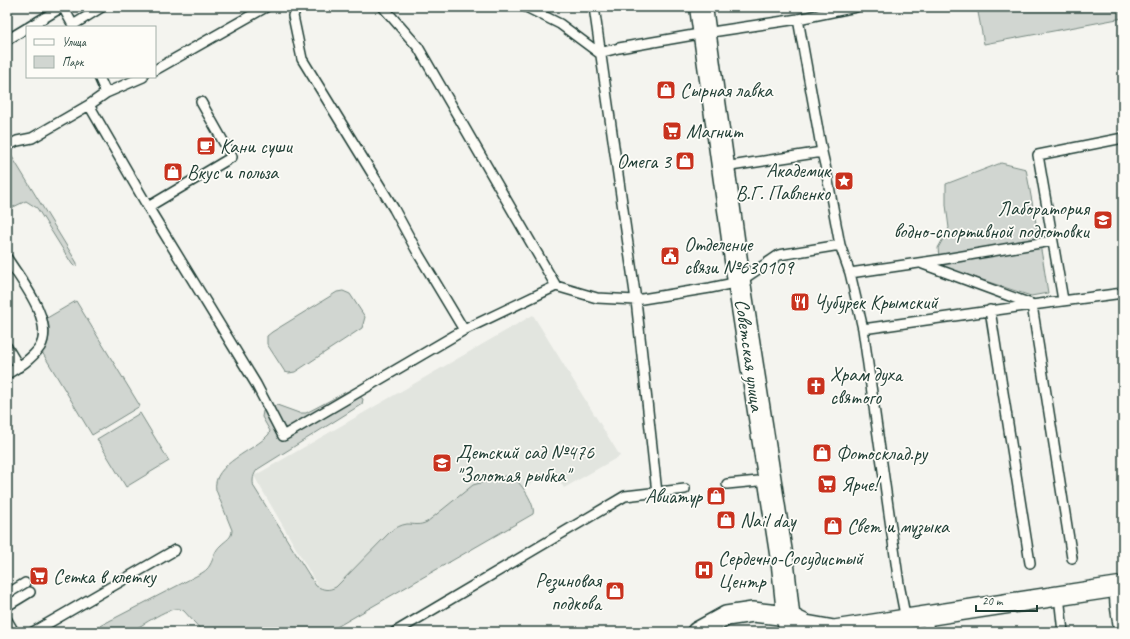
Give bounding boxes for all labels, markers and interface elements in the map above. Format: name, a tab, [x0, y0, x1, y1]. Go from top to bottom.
legend	[26, 26, 156, 78]
text: Улица	[62, 34, 87, 50]
text: Парк	[62, 54, 85, 70]
place label: Сырная лавка	[680, 78, 774, 103]
shop icon: Сырная лавка	[655, 79, 677, 101]
place label: Магнит	[686, 119, 744, 144]
supermarket icon: Магнит	[661, 120, 683, 142]
place label: Кани суши	[220, 134, 294, 159]
cafe icon: Кани суши	[195, 135, 217, 157]
place label: Омега 3	[617, 149, 673, 174]
shop icon: Омега 3	[674, 150, 696, 172]
place label: Академик В.Г. Павленко	[736, 158, 832, 206]
place label: Вкус и польза	[187, 160, 279, 185]
shop icon: Вкус и польза	[162, 161, 184, 183]
place icon: Академик В.Г. Павленко	[833, 170, 855, 192]
place label: Лаборатория водно-спортивной подготовки	[894, 196, 1091, 244]
school or university icon: Лаборатория водно-спортивной подготовки	[1092, 209, 1114, 231]
place label: Отделение связи №630109	[684, 232, 795, 280]
public building icon: Отделение связи №630109	[659, 245, 681, 267]
place label: Чубурек Крымский	[814, 290, 940, 315]
restaurant icon: Чубурек Крымский	[789, 291, 811, 313]
street label: Советская улица	[729, 297, 770, 414]
place label: Храм духа святого	[830, 362, 904, 410]
church icon: Храм духа святого	[805, 375, 827, 397]
place label: Детский сад №476 "Золотая рыбка"	[456, 440, 595, 488]
place label: Фотосклад.ру	[836, 441, 929, 466]
shop icon: Фотосклад.ру	[811, 442, 833, 464]
school or university icon: Детский сад №476 "Золотая рыбка"	[431, 452, 453, 474]
place label: Ярче!	[841, 472, 881, 497]
supermarket icon: Ярче!	[816, 473, 838, 495]
place label: Авиатур	[645, 484, 703, 509]
shop icon: Авиатур	[705, 485, 727, 507]
place label: Nail day	[740, 508, 798, 533]
shop icon: Nail day	[715, 509, 737, 531]
place label: Свет и музыка	[847, 514, 950, 540]
shop icon: Свет и музыка	[822, 515, 844, 537]
place label: Сердечно-Сосудистый Центр	[718, 546, 865, 594]
hospital icon: Сердечно-Сосудистый Центр	[693, 559, 715, 581]
place label: Сетка в клетку	[53, 564, 158, 589]
supermarket icon: Сетка в клетку	[28, 565, 50, 587]
place label: Резиновая подкова	[535, 568, 603, 616]
shop icon: Резиновая подкова	[604, 580, 626, 602]
scale bar	[976, 587, 1037, 613]
text: 20 m	[982, 593, 1004, 609]

